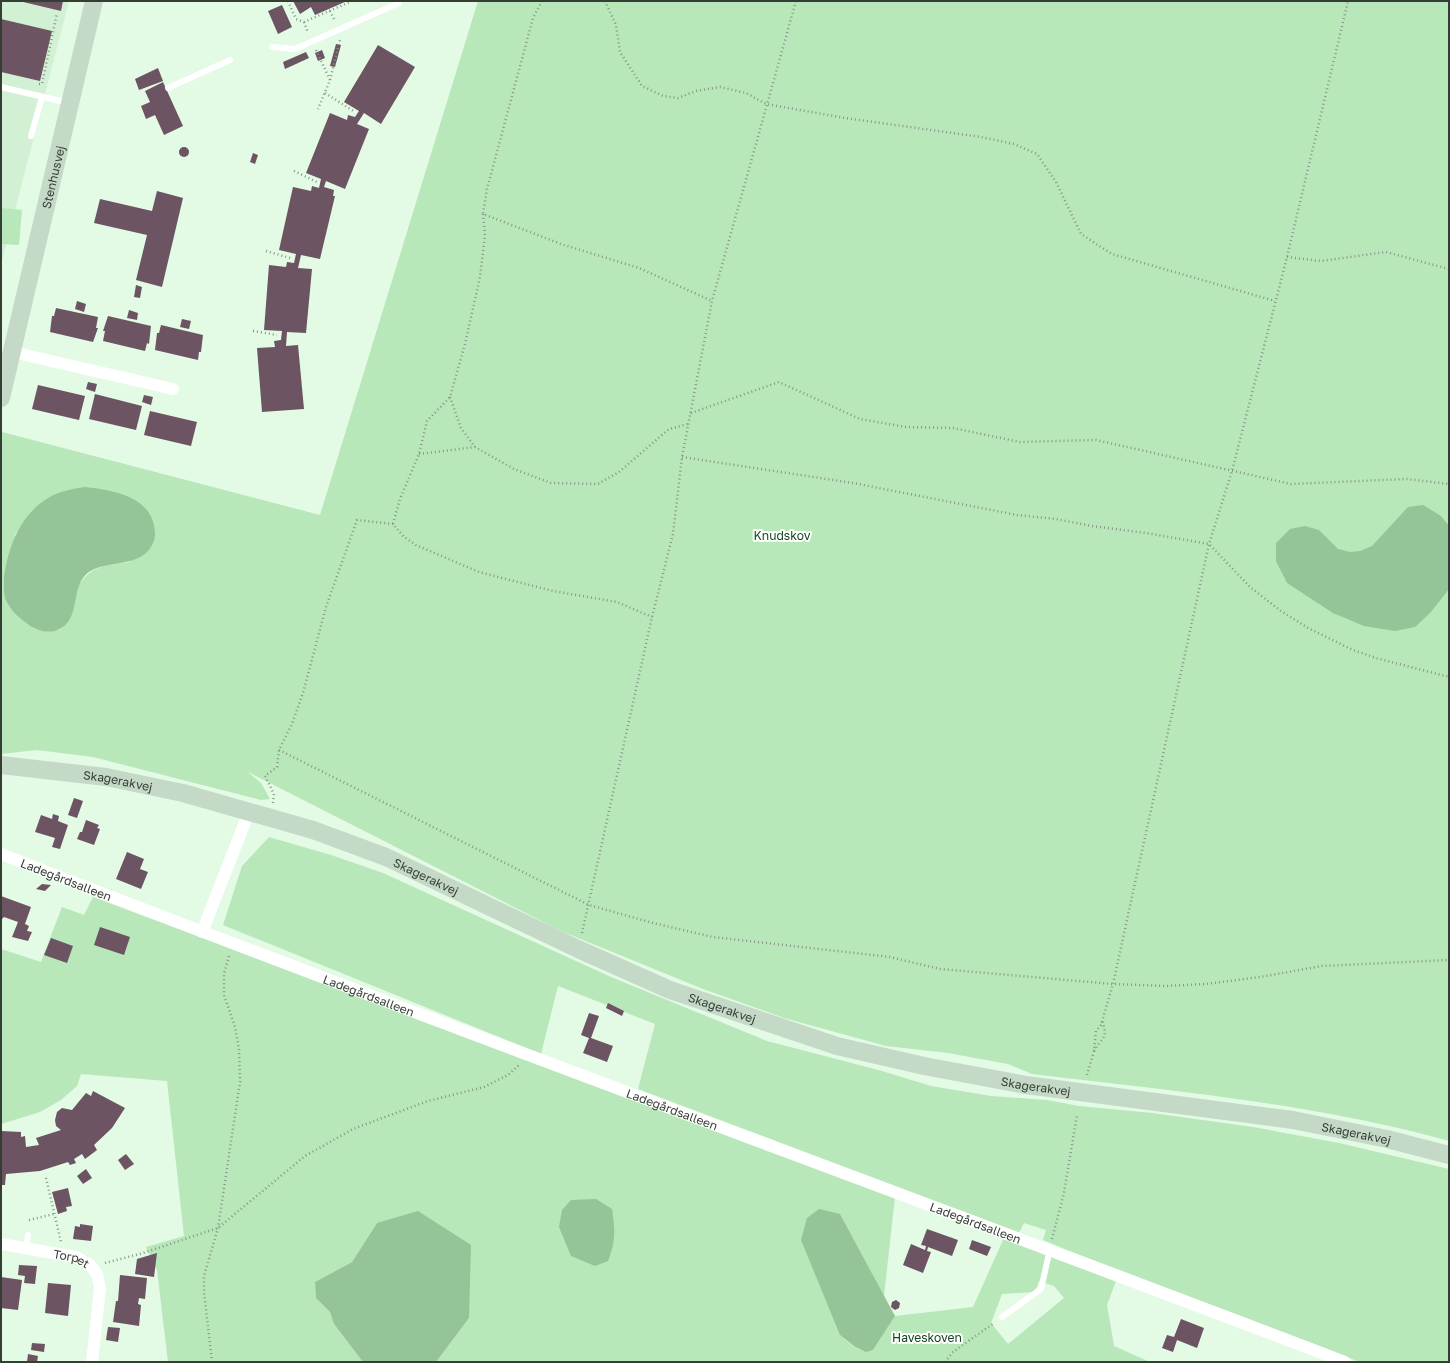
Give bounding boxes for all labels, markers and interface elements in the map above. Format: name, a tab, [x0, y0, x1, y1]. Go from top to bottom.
street label: Stenhusvej	[38, 144, 67, 210]
park label: Knudskov	[754, 528, 811, 543]
street label: Skagerakvej	[82, 767, 154, 794]
street label: Skagerakvej	[391, 854, 461, 898]
street label: Ladegårdsalleen	[19, 855, 114, 904]
street label: Ladegårdsalleen	[321, 971, 417, 1019]
street label: Skagerakvej	[686, 989, 758, 1026]
street label: Skagerakvej	[1000, 1073, 1072, 1098]
street label: Ladegårdsalleen	[624, 1085, 720, 1133]
street label: Skagerakvej	[1320, 1118, 1393, 1147]
street label: Ladegårdsalleen	[928, 1199, 1023, 1246]
street label: Torpet	[52, 1246, 93, 1271]
park label: Haveskoven	[892, 1330, 962, 1345]

